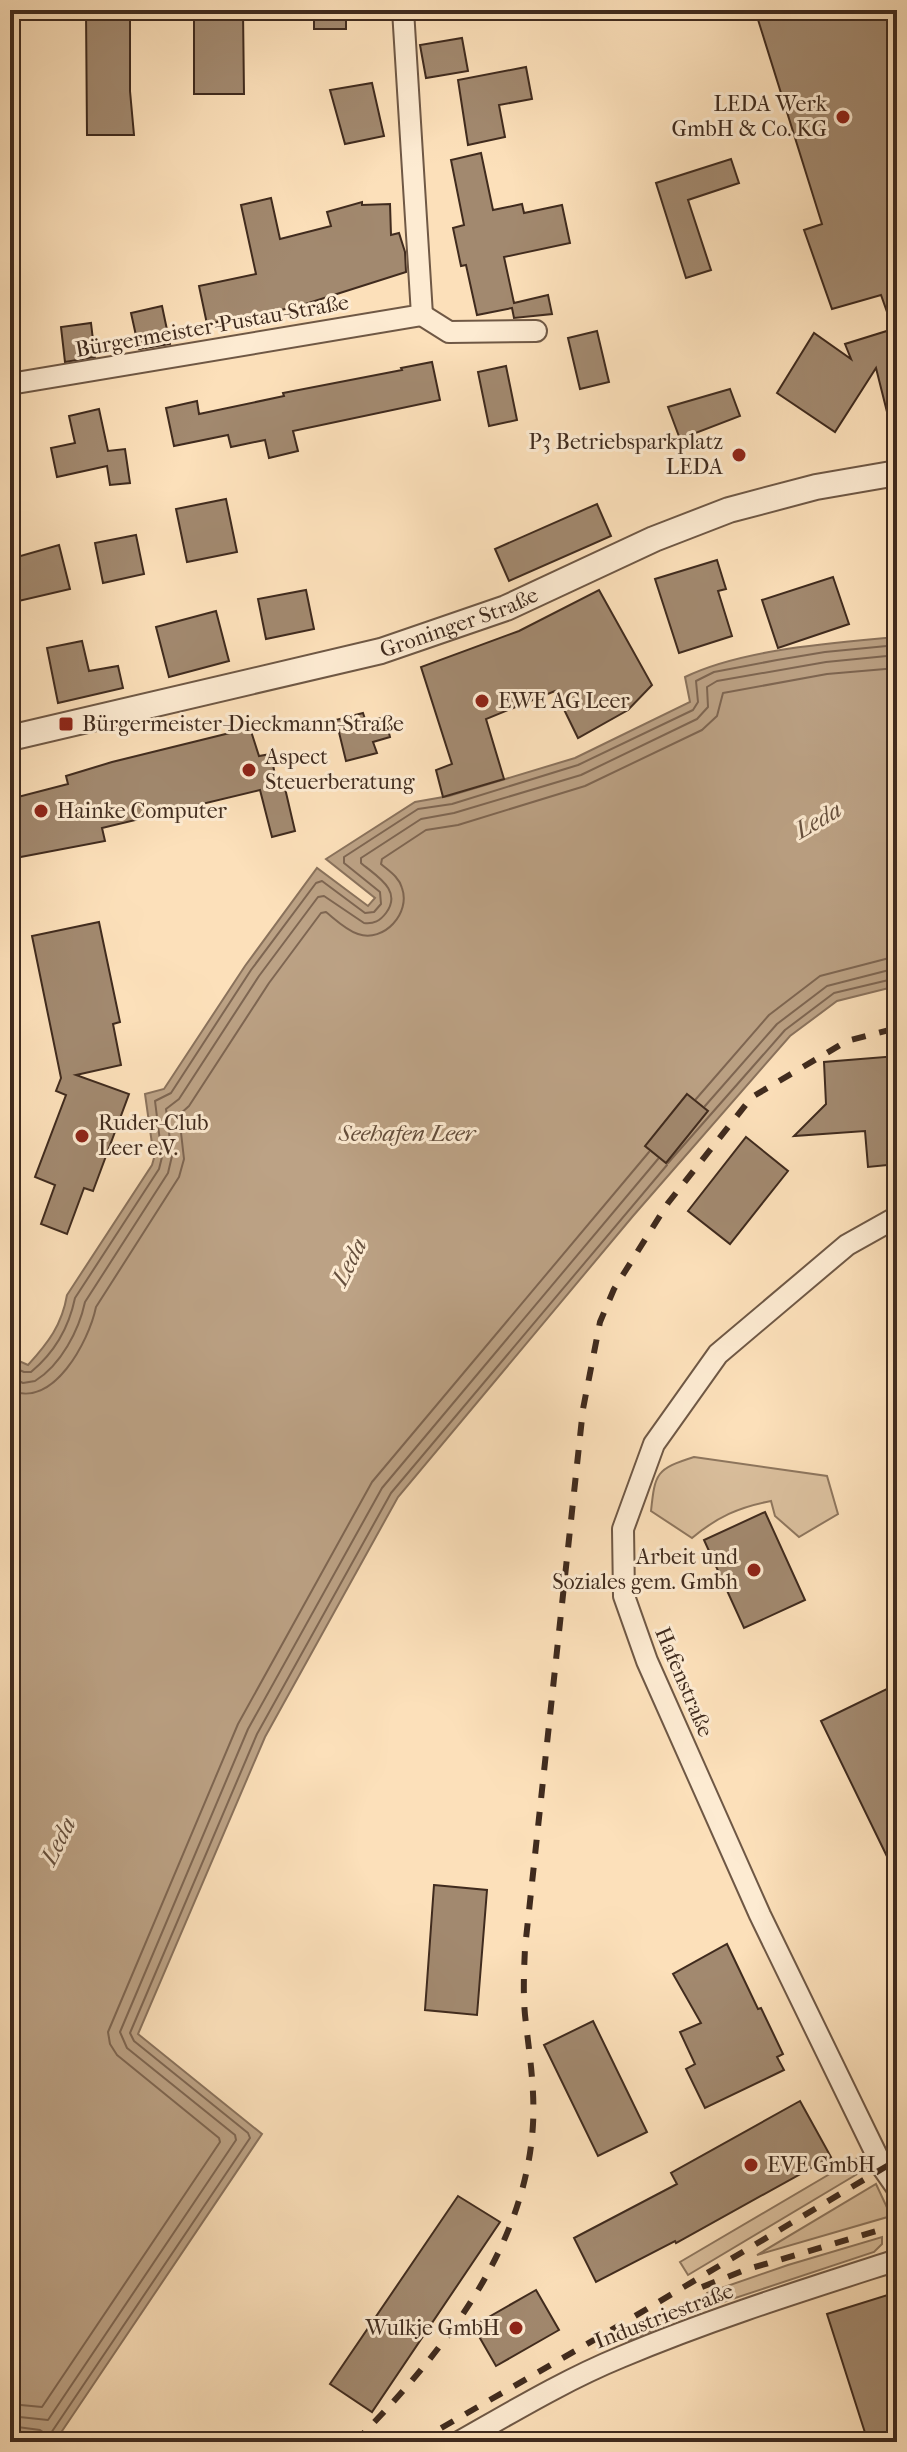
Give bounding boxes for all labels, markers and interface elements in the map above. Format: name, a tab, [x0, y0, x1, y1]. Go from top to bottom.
place label: LEDA Werk GmbH & Co. KG	[671, 91, 828, 142]
marker: LEDA Werk GmbH & Co. KG	[834, 108, 852, 126]
street label: Bürgermeister-Pustau-Straße	[73, 289, 351, 363]
place label: P3 Betriebsparkplatz LEDA	[529, 429, 724, 480]
marker: P3 Betriebsparkplatz LEDA	[730, 446, 748, 464]
street label: Groninger Straße	[377, 582, 542, 663]
place label: EWE AG Leer	[498, 688, 630, 714]
marker: EWE AG Leer	[473, 692, 491, 710]
place label: Bürgermeister-Dieckmann-Straße	[82, 711, 404, 737]
marker: Bürgermeister-Dieckmann-Straße	[57, 715, 75, 733]
place label: Aspect Steuerberatung	[264, 744, 415, 795]
marker: Aspect Steuerberatung	[240, 761, 258, 779]
water label: Leda	[788, 796, 846, 845]
place label: Hainke Computer	[57, 798, 228, 824]
marker: Hainke Computer	[32, 802, 50, 820]
place label: Ruder-Club Leer e.V.	[98, 1110, 209, 1161]
water label: Seehafen Leer	[338, 1119, 477, 1147]
marker: Ruder-Club Leer e.V.	[73, 1127, 91, 1145]
water label: Leda	[324, 1234, 373, 1292]
place label: Arbeit und Soziales gem. Gmbh	[552, 1544, 739, 1595]
marker: Arbeit und Soziales gem. Gmbh	[745, 1561, 763, 1579]
street label: Hafenstraße	[649, 1623, 719, 1741]
water label: Leda	[33, 1813, 82, 1871]
place label: EVE GmbH	[767, 2152, 875, 2178]
marker: EVE GmbH	[742, 2156, 760, 2174]
street label: Industriestraße	[591, 2278, 737, 2354]
place label: Wulkje GmbH	[365, 2315, 500, 2341]
marker: Wulkje GmbH	[507, 2319, 525, 2337]

